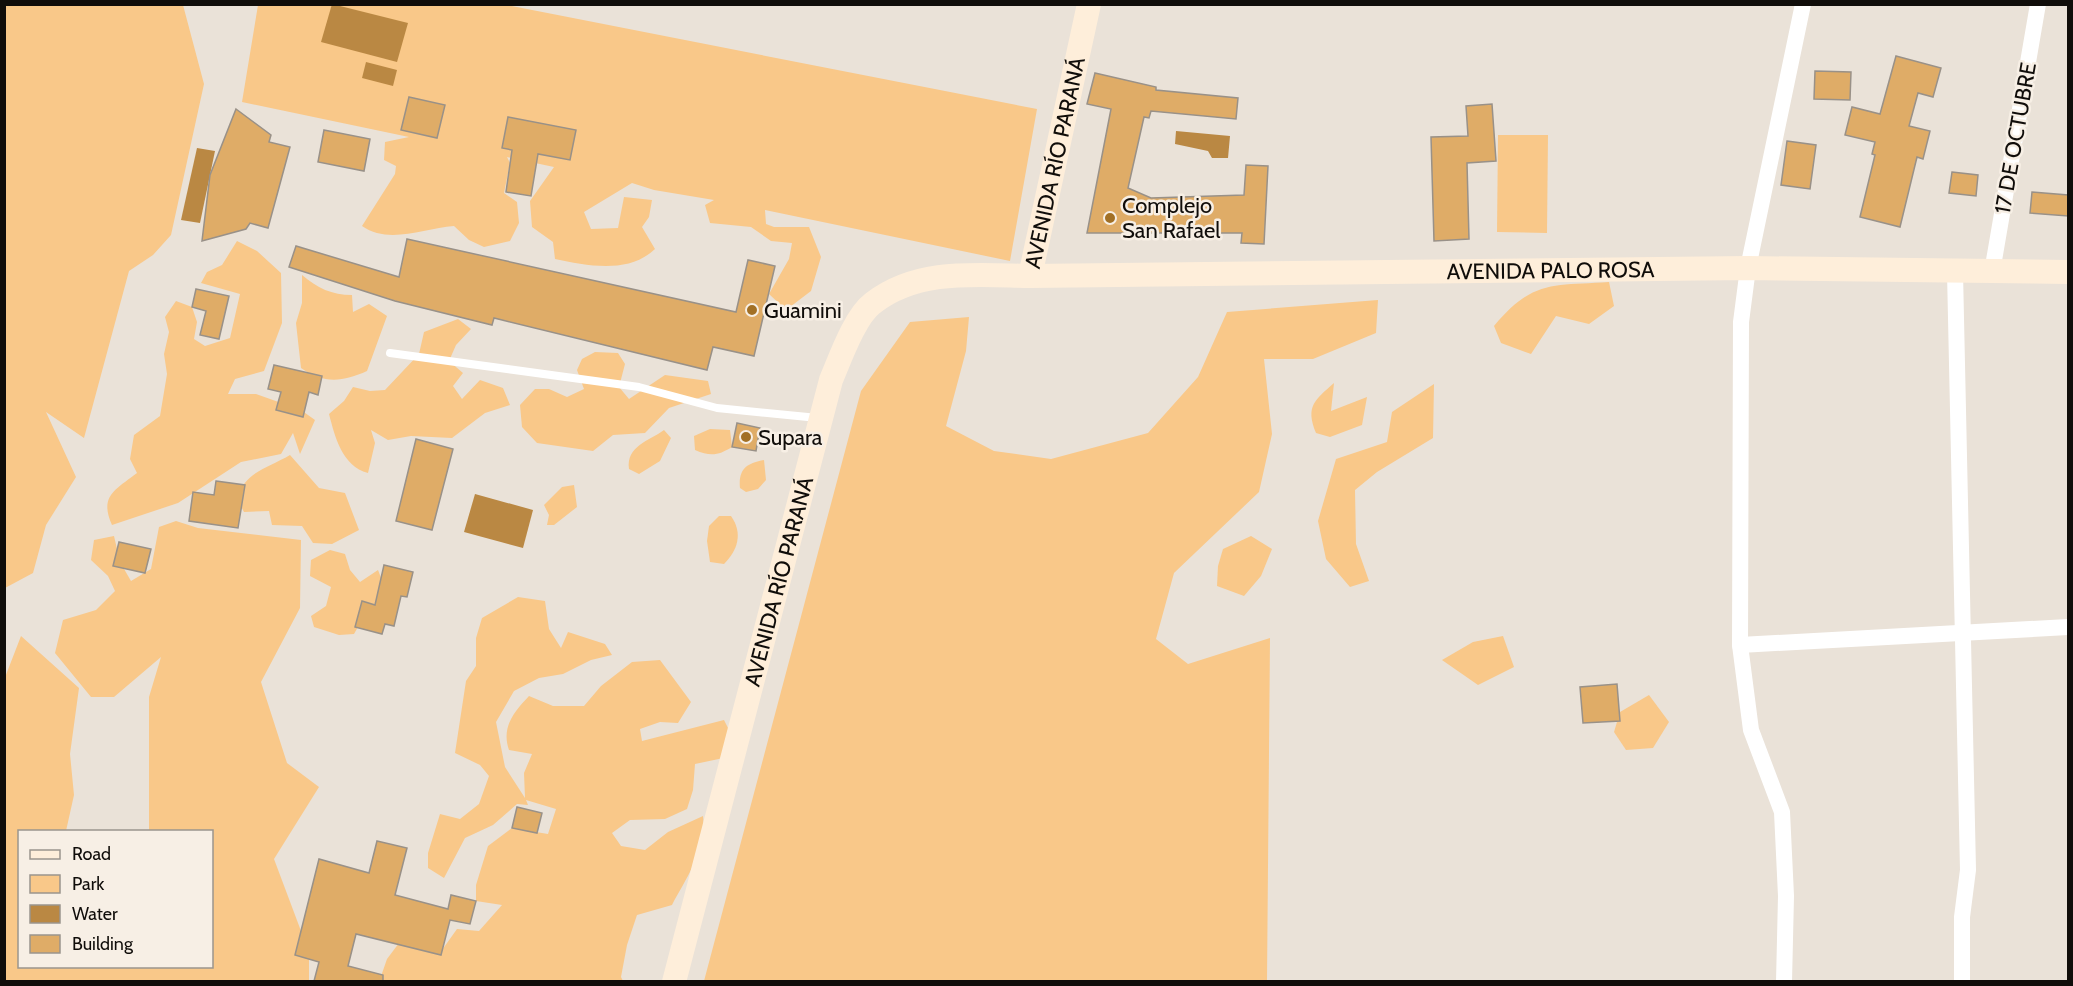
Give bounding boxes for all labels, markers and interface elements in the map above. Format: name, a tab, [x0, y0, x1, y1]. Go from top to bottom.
street label: AVENIDA RÍO PARANÁ	[1019, 54, 1091, 271]
street label: 17 DE OCTUBRE	[1989, 60, 2042, 216]
place label: Complejo San Rafael	[1122, 192, 1221, 244]
marker: Complejo San Rafael	[1103, 211, 1117, 225]
street label: AVENIDA PALO ROSA	[1446, 256, 1655, 285]
place label: Guamini	[764, 297, 842, 324]
marker: Guamini	[745, 303, 759, 317]
place label: Supara	[758, 424, 823, 451]
marker: Supara	[739, 430, 753, 444]
street label: AVENIDA RÍO PARANÁ	[739, 473, 819, 689]
legend	[18, 830, 213, 968]
text: Road	[72, 843, 111, 865]
text: Park	[72, 873, 105, 895]
text: Water	[72, 903, 118, 925]
text: Building	[72, 933, 134, 955]

